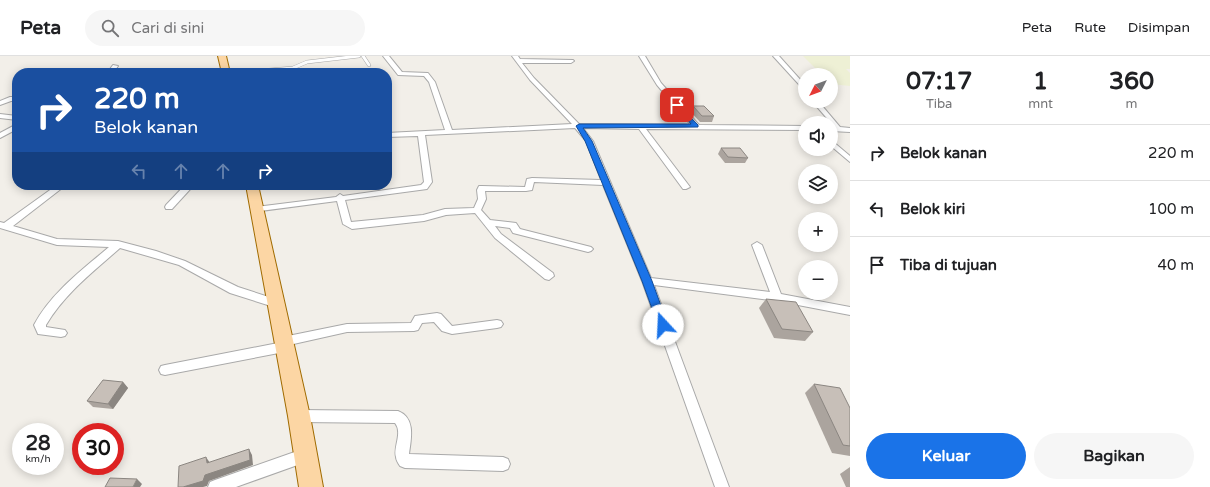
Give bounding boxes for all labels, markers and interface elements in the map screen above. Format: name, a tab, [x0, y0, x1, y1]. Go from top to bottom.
search box	[85, 10, 365, 46]
text: Peta	[20, 17, 61, 39]
icon: search	[99, 17, 121, 39]
text: Cari di sini	[131, 19, 204, 37]
text: Peta	[1022, 19, 1052, 36]
text: Rute	[1074, 19, 1106, 36]
text: Disimpan	[1128, 19, 1190, 36]
text: 07:17	[906, 67, 972, 96]
text: 1	[1033, 67, 1048, 96]
text: 360	[1109, 67, 1154, 96]
north arrow	[798, 68, 838, 108]
map controls	[798, 68, 838, 300]
text: 220 m	[94, 82, 180, 116]
icon: right	[28, 84, 80, 136]
pin	[660, 88, 694, 122]
icon: arrive	[666, 94, 688, 116]
text: Tiba	[926, 96, 952, 112]
text: mnt	[1028, 96, 1053, 112]
text: m	[1126, 96, 1137, 112]
text: Belok kanan	[94, 116, 198, 138]
button: sound	[798, 116, 838, 156]
icon: right	[866, 142, 888, 164]
text: Belok kanan	[900, 144, 987, 162]
text: 220 m	[1148, 144, 1194, 162]
icon: left	[128, 160, 150, 182]
icon: ahead	[170, 160, 192, 182]
icon: ahead	[212, 160, 234, 182]
icon: right	[254, 160, 276, 182]
button: layers	[798, 164, 838, 204]
icon: left	[866, 198, 888, 220]
text: Belok kiri	[900, 200, 965, 218]
text: 100 m	[1148, 200, 1194, 218]
button: +	[798, 212, 838, 252]
icon: arrive	[866, 254, 888, 276]
text: Tiba di tujuan	[900, 256, 997, 274]
text: 40 m	[1157, 256, 1194, 274]
button: −	[798, 260, 838, 300]
position arrow	[642, 304, 684, 346]
speed limit sign: 30	[72, 423, 124, 475]
text: 28	[25, 432, 51, 456]
button: Keluar	[866, 433, 1026, 479]
button: Bagikan	[1034, 433, 1194, 479]
text: km/h	[25, 453, 51, 465]

